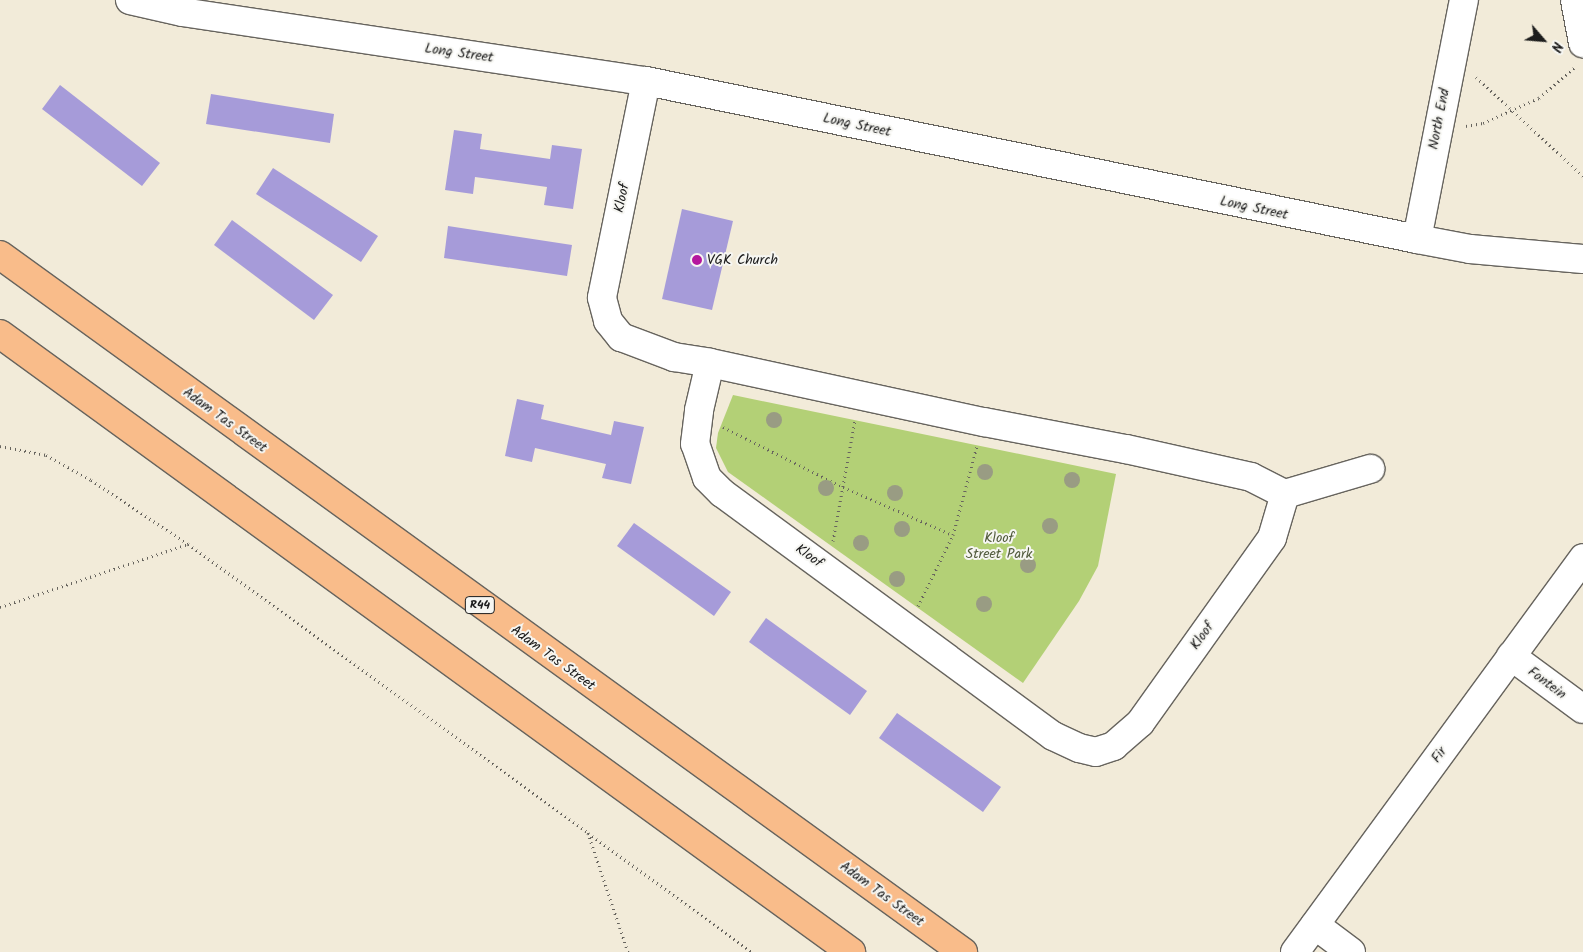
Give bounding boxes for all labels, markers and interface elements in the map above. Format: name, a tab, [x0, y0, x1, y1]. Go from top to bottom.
north arrow	[1518, 15, 1568, 65]
text: N	[1545, 38, 1568, 56]
street label: Long Street	[424, 40, 494, 66]
street label: North End	[1425, 87, 1453, 151]
street label: Long Street	[821, 110, 893, 140]
street label: Kloof	[611, 182, 633, 214]
street label: Long Street	[1218, 193, 1290, 223]
place label: VGK Church	[707, 252, 778, 268]
marker: VGK Church	[691, 254, 703, 266]
street label: Adam Tas Street	[180, 384, 270, 456]
park label: Kloof Street Park	[966, 530, 1032, 562]
street label: Kloof	[792, 540, 826, 572]
road number: R44	[464, 596, 496, 614]
street label: Kloof	[1186, 619, 1218, 653]
street label: Adam Tas Street	[508, 622, 598, 694]
street label: Fontein	[1525, 663, 1569, 703]
street label: Fir	[1428, 744, 1450, 766]
street label: Adam Tas Street	[837, 858, 927, 930]

